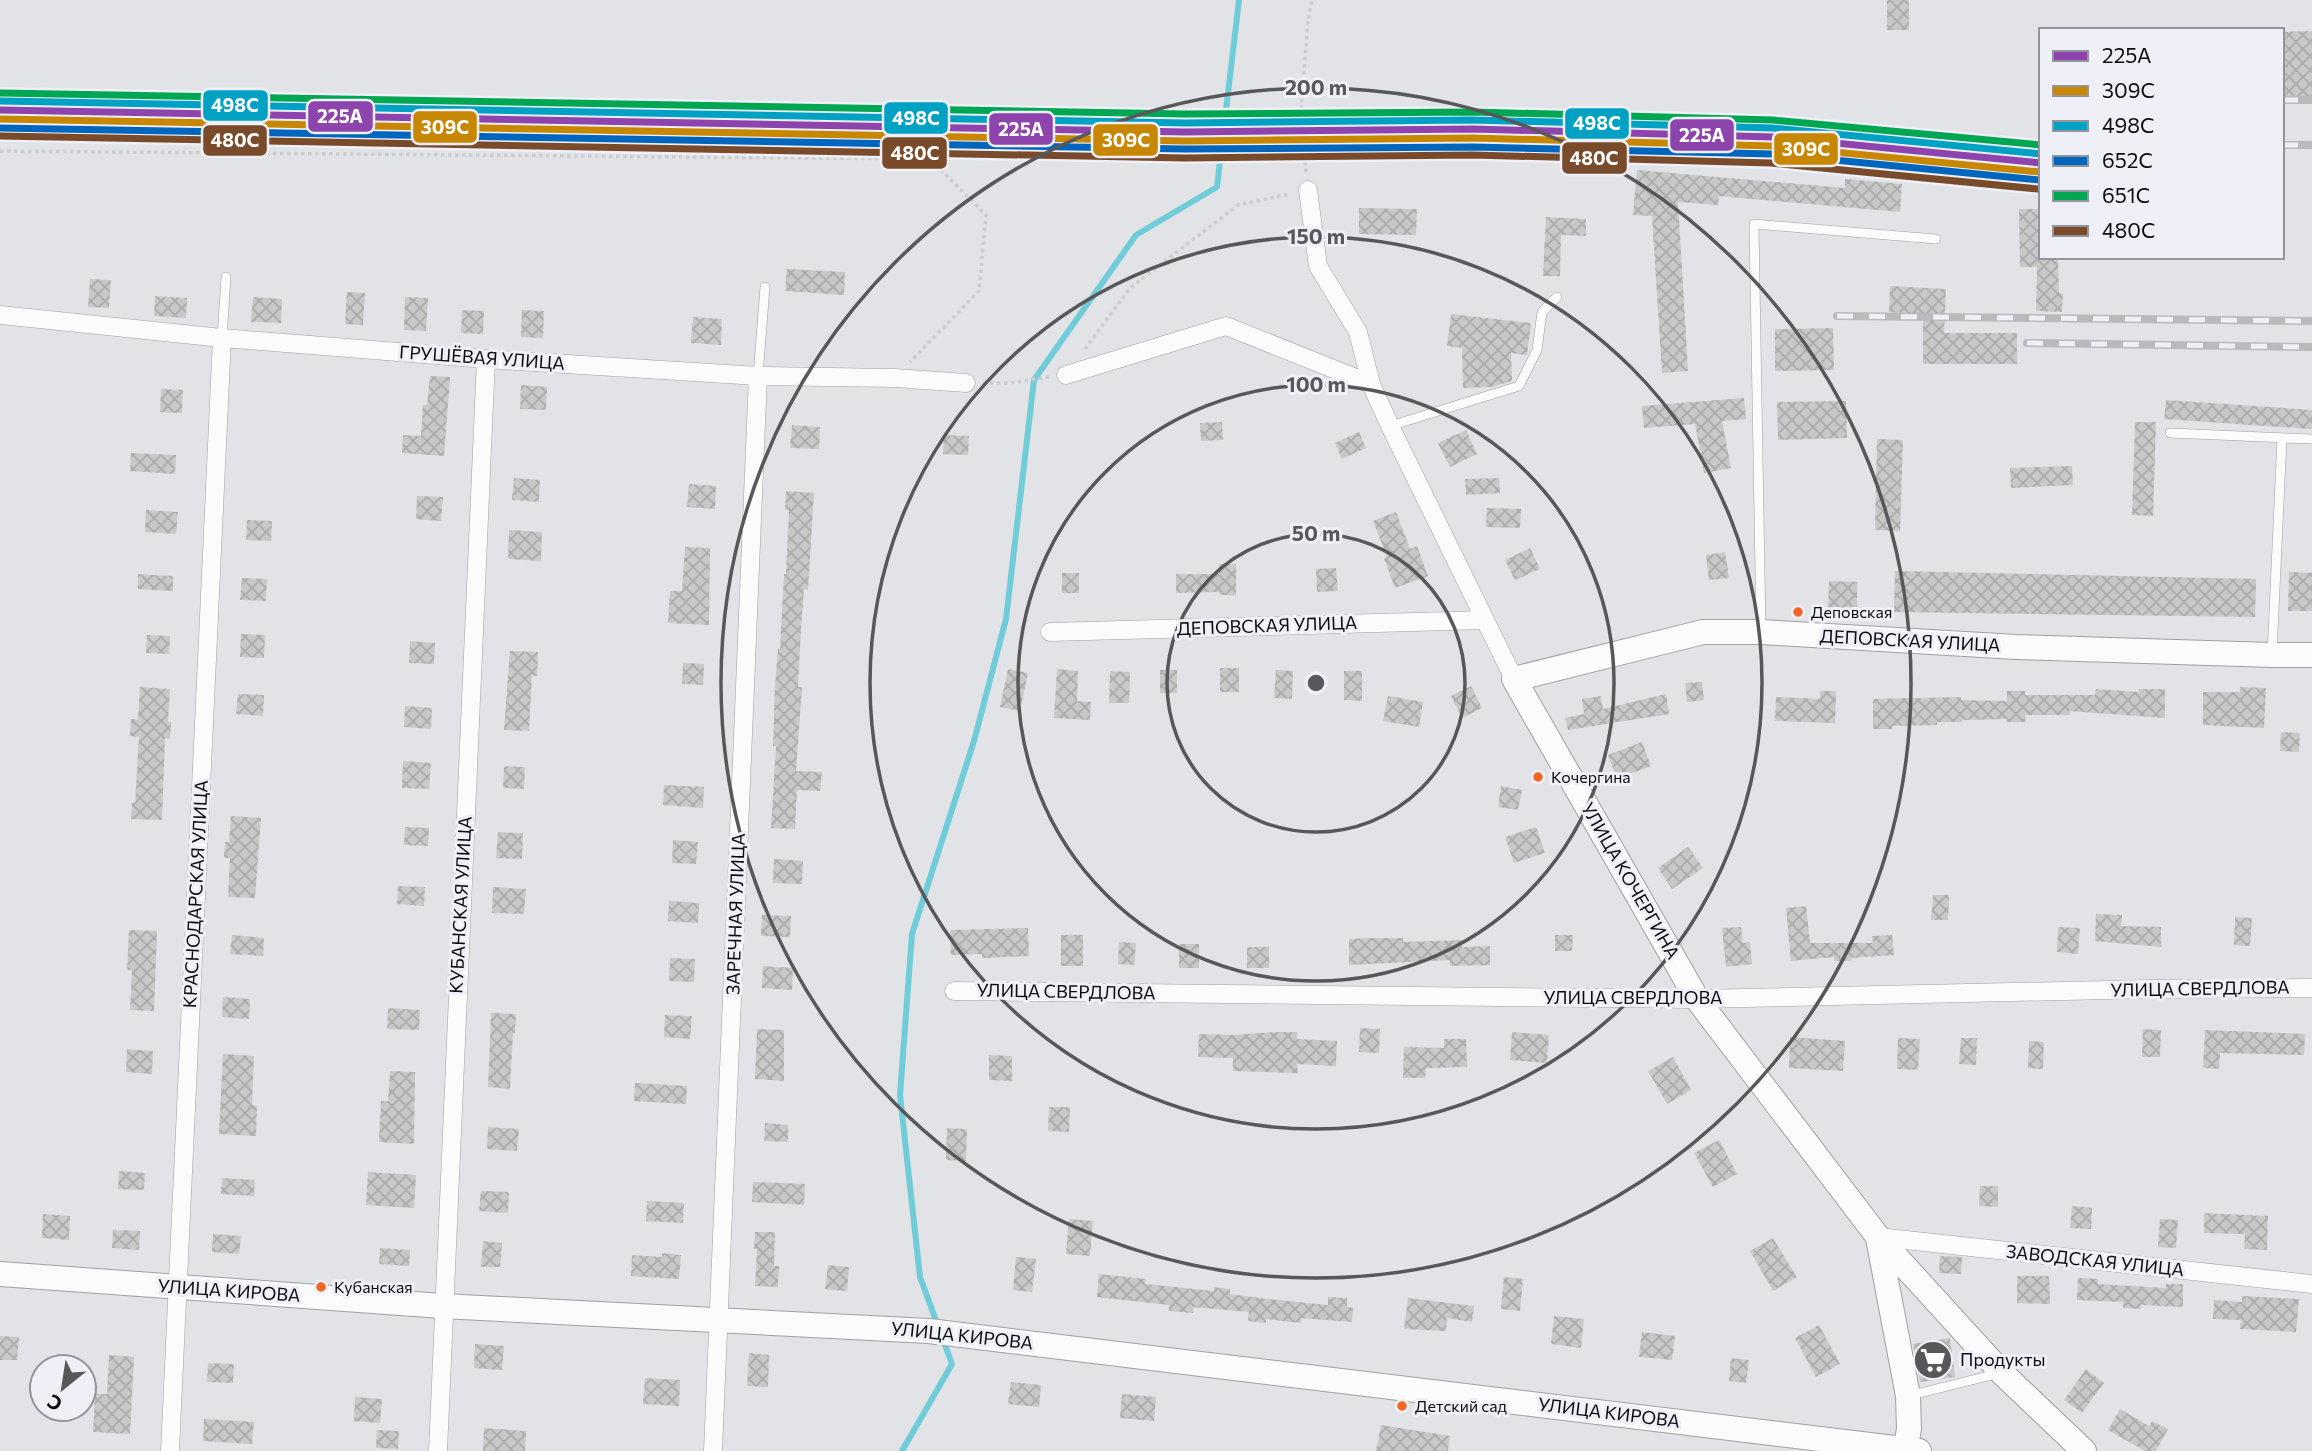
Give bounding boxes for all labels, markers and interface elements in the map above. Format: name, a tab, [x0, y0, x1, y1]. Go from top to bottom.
legend	[2039, 28, 2284, 259]
text: 225А	[2102, 42, 2151, 67]
text: 200 m	[1285, 74, 1347, 99]
text: 309С	[2102, 77, 2155, 102]
line badge: 498С	[202, 89, 269, 122]
text: 498С	[211, 93, 259, 116]
line badge: 225А	[307, 100, 374, 133]
line badge: 498С	[883, 101, 949, 135]
text: 225А	[317, 104, 363, 127]
text: 498С	[892, 106, 940, 129]
line badge: 498С	[1564, 107, 1630, 140]
line badge: 309С	[412, 110, 478, 144]
text: 498С	[1573, 111, 1621, 134]
line badge: 225А	[988, 112, 1054, 146]
text: 498С	[2102, 112, 2154, 137]
text: 309С	[421, 115, 469, 138]
text: 225А	[998, 117, 1044, 140]
line badge: 225А	[1669, 118, 1735, 152]
line badge: 309С	[1092, 123, 1159, 157]
text: 225А	[1679, 123, 1725, 146]
line badge: 480С	[202, 124, 268, 157]
text: 480С	[210, 128, 260, 151]
text: 309С	[1102, 128, 1150, 151]
line badge: 309С	[1773, 132, 1839, 166]
line badge: 480С	[881, 136, 948, 170]
text: 309С	[1782, 137, 1830, 160]
text: 480С	[890, 141, 940, 164]
line badge: 480С	[1561, 141, 1628, 175]
text: 480С	[1569, 146, 1619, 169]
text: 652С	[2102, 147, 2153, 172]
text: 651С	[2102, 182, 2150, 207]
text: 480С	[2102, 217, 2155, 242]
text: 150 m	[1287, 223, 1345, 248]
street label: ГРУШЁВАЯ УЛИЦА	[398, 340, 566, 374]
text: 100 m	[1286, 371, 1346, 396]
text: 50 m	[1292, 520, 1340, 545]
place label: Деповская	[1811, 602, 1892, 621]
marker: Деповская	[1791, 605, 1805, 619]
street label: ДЕПОВСКАЯ УЛИЦА	[1176, 611, 1358, 639]
street label: ДЕПОВСКАЯ УЛИЦА	[1819, 624, 2001, 656]
centre of rings	[1304, 671, 1328, 695]
place label: Кочергина	[1551, 767, 1631, 786]
marker: Кочергина	[1531, 770, 1545, 784]
street label: КРАСНОДАРСКАЯ УЛИЦА	[178, 779, 212, 1009]
street label: УЛИЦА КОЧЕРГИНА	[1577, 798, 1685, 963]
street label: КУБАНСКАЯ УЛИЦА	[444, 816, 476, 994]
street label: ЗАРЕЧНАЯ УЛИЦА	[721, 833, 749, 995]
street label: УЛИЦА СВЕРДЛОВА	[2110, 975, 2290, 1001]
street label: УЛИЦА СВЕРДЛОВА	[976, 978, 1156, 1004]
street label: УЛИЦА СВЕРДЛОВА	[1543, 986, 1723, 1008]
street label: ЗАВОДСКАЯ УЛИЦА	[2005, 1240, 2185, 1280]
street label: УЛИЦА КИРОВА	[157, 1274, 301, 1306]
place label: Кубанская	[334, 1277, 413, 1296]
marker: Кубанская	[314, 1280, 328, 1294]
street label: УЛИЦА КИРОВА	[890, 1317, 1034, 1353]
supermarket icon: Продукты	[1912, 1339, 1954, 1381]
place label: Продукты	[1960, 1348, 2045, 1370]
north arrow	[28, 1353, 98, 1423]
text: С	[43, 1390, 66, 1416]
street label: УЛИЦА КИРОВА	[1537, 1392, 1681, 1432]
place label: Детский сад	[1415, 1396, 1507, 1415]
marker: Детский сад	[1395, 1399, 1409, 1413]

